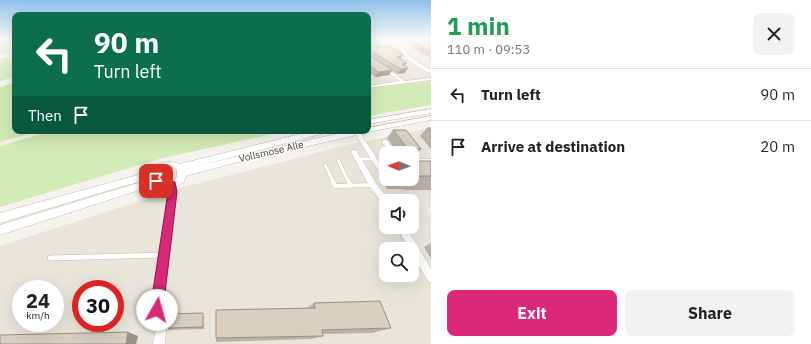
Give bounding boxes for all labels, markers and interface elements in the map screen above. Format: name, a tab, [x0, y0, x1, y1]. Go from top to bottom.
text: 1 min	[447, 10, 510, 42]
button: close	[753, 13, 795, 55]
text: 90 m	[94, 24, 159, 61]
icon: left	[28, 28, 80, 80]
text: 110 m · 09:53	[447, 41, 530, 58]
text: Turn left	[94, 60, 162, 83]
icon: left	[447, 84, 469, 106]
text: Turn left	[481, 85, 541, 104]
text: 90 m	[760, 85, 795, 104]
icon: arrive	[70, 104, 92, 126]
text: Then	[28, 106, 62, 125]
icon: arrive	[447, 136, 469, 158]
text: Arrive at destination	[481, 137, 625, 156]
text: 20 m	[760, 137, 795, 156]
street label: Vollsmose Alle	[237, 138, 305, 165]
north arrow	[379, 146, 419, 186]
map controls	[379, 146, 419, 282]
pin	[139, 164, 173, 198]
icon: arrive	[145, 170, 167, 192]
button: sound	[379, 194, 419, 234]
button: search	[379, 242, 419, 282]
speed limit sign: 30	[72, 280, 124, 332]
text: 24	[26, 287, 50, 314]
position arrow	[136, 289, 178, 331]
button: Exit	[447, 290, 617, 336]
button: Share	[625, 290, 795, 336]
text: km/h	[26, 309, 50, 322]

